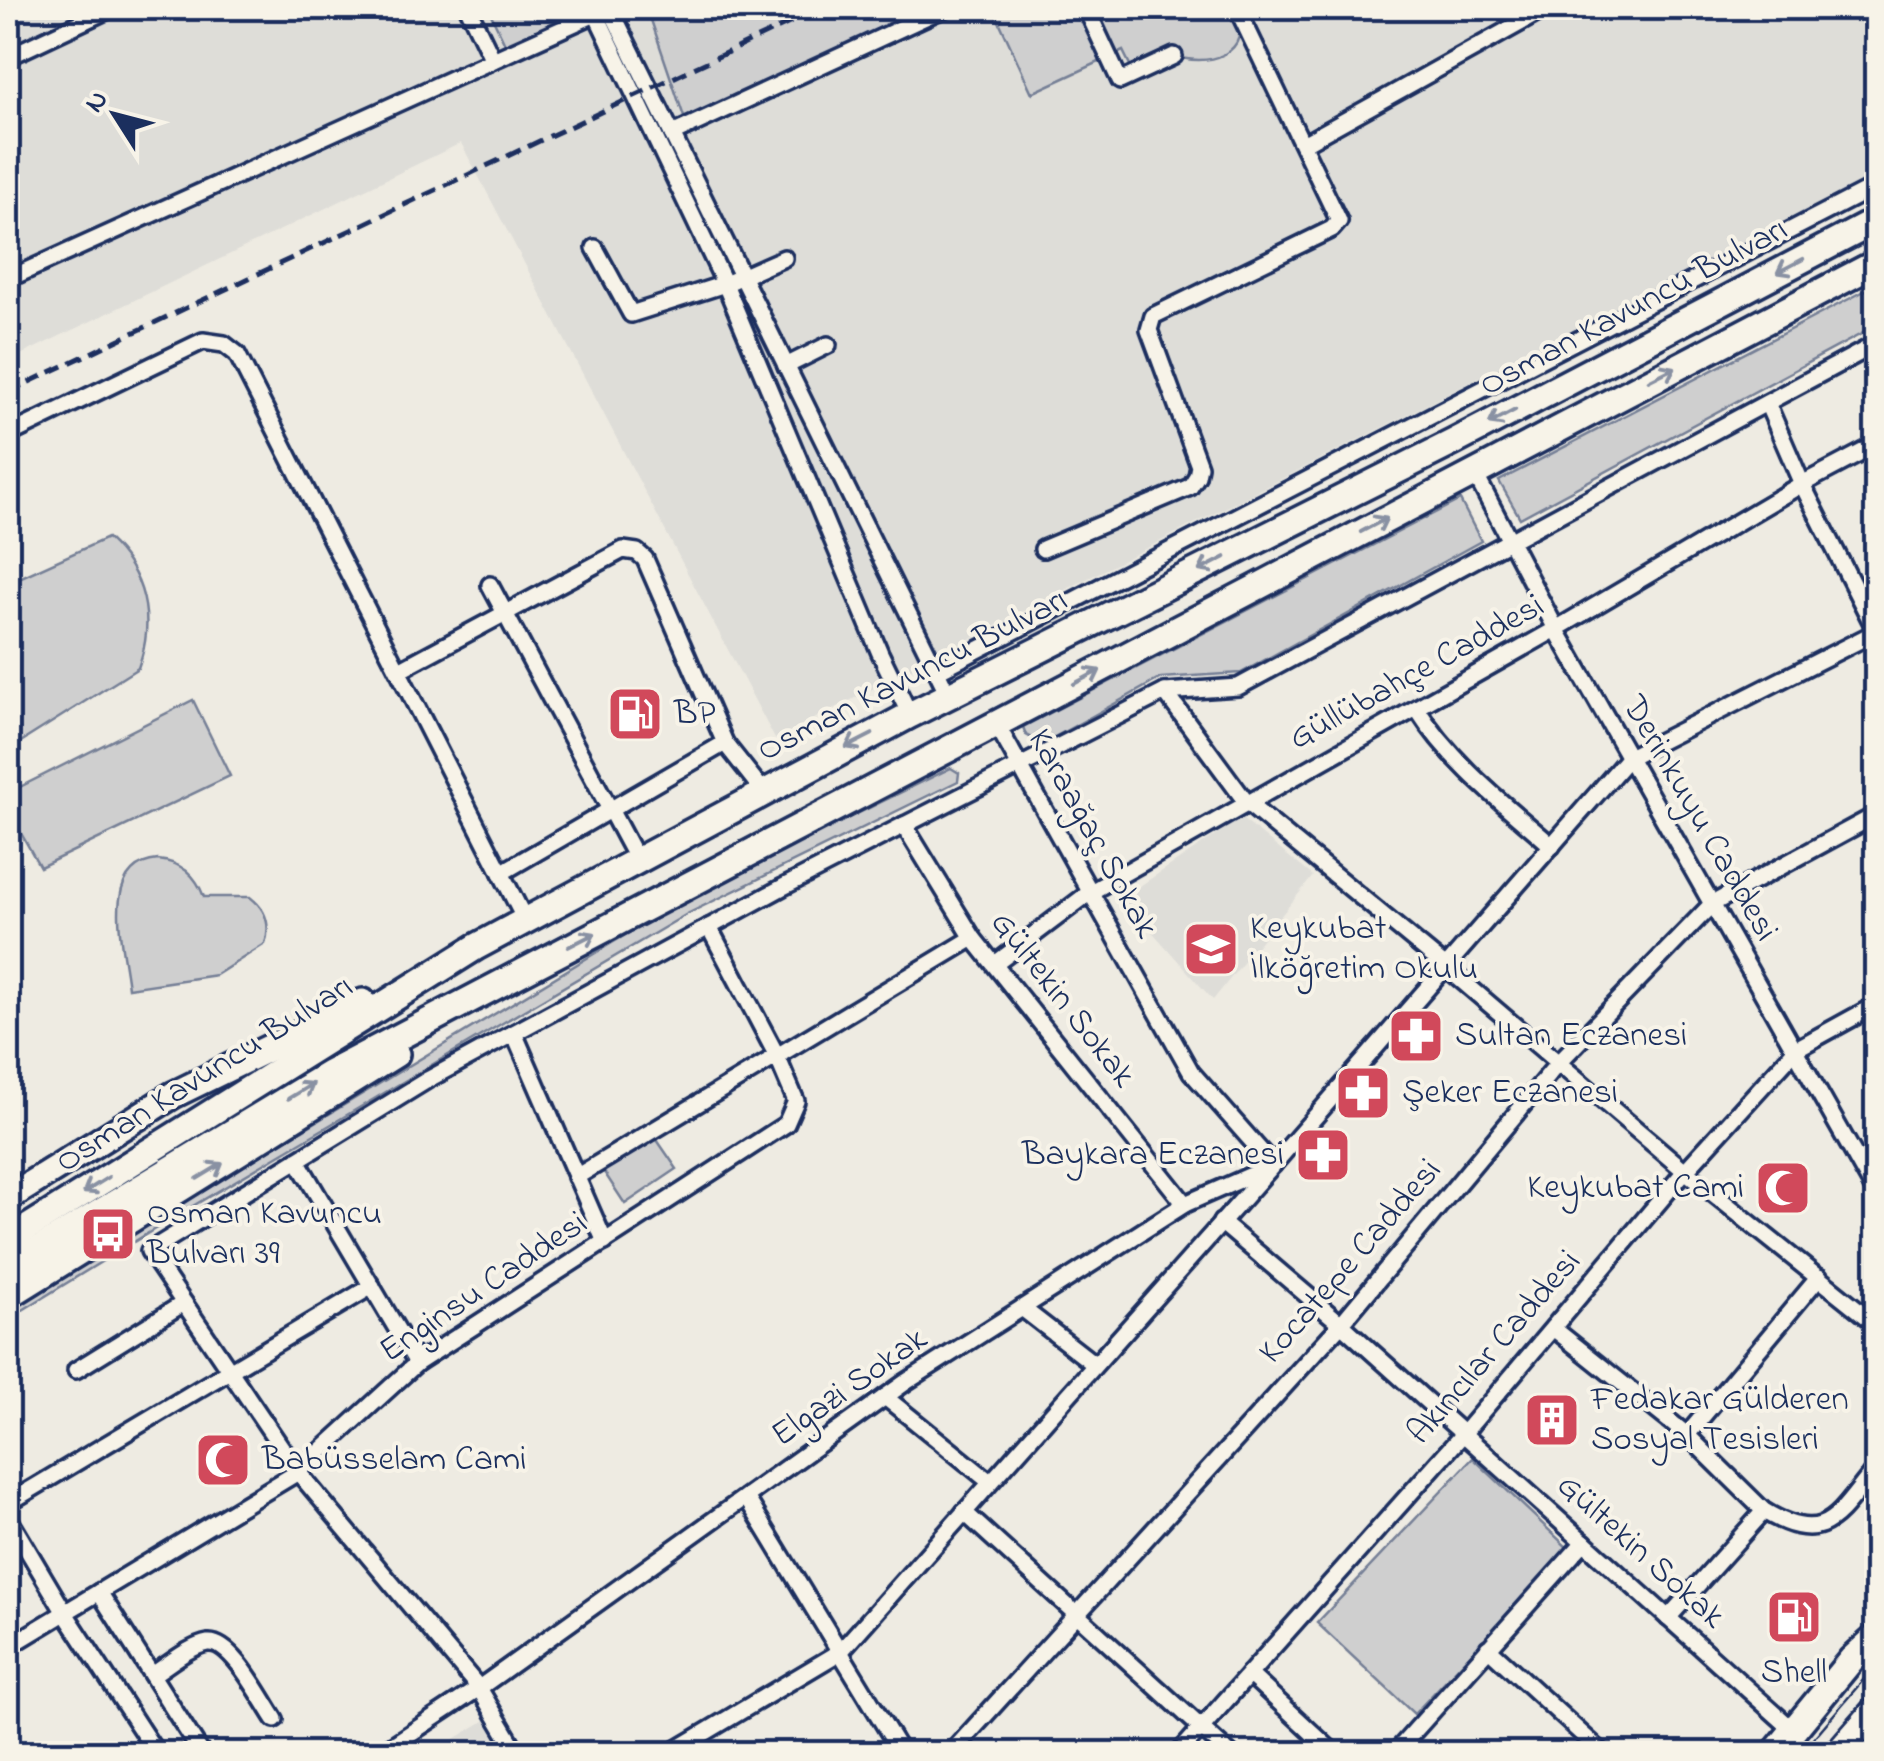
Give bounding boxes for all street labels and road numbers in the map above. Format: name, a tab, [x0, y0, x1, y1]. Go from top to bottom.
street label: Osman Kavuncu Bulvarı	[1471, 205, 1797, 411]
street label: Osman Kavuncu Bulvarı	[749, 576, 1077, 776]
street label: Güllübahçe Caddesi	[1280, 582, 1554, 764]
street label: Derinkuyu Caddesi	[1607, 686, 1790, 951]
street label: Karaağaç Sokak	[1013, 720, 1171, 949]
street label: Gültekin Sokak	[977, 901, 1148, 1100]
street label: Osman Kavuncu Bulvarı	[46, 963, 364, 1187]
street label: Kocatepe Caddesi	[1247, 1148, 1455, 1376]
street label: Enginsu Caddesi	[370, 1199, 598, 1377]
street label: Akıncılar Caddesi	[1396, 1239, 1594, 1457]
street label: Elgazi Sokak	[761, 1315, 939, 1461]
street label: Gültekin Sokak	[1544, 1462, 1736, 1642]

